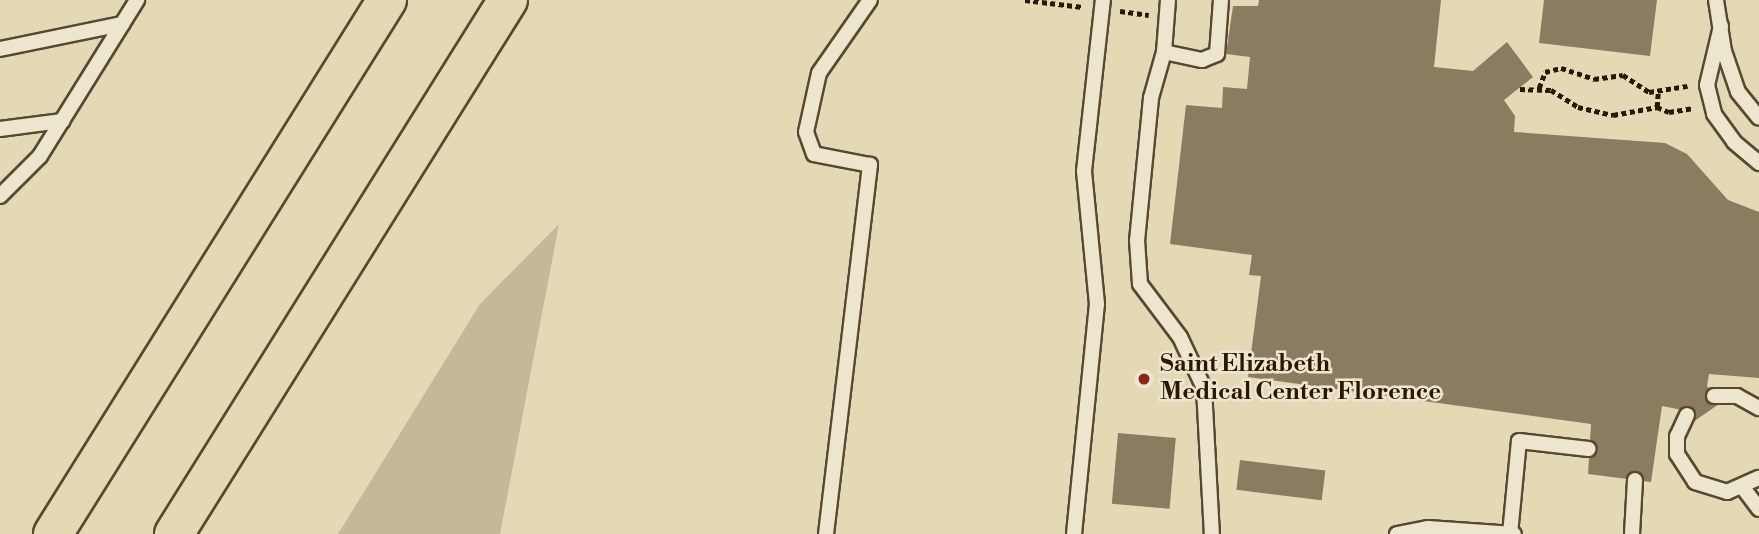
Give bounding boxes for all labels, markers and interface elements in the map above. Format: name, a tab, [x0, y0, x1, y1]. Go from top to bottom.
place label: Saint Elizabeth Medical Center Florence	[1160, 351, 1441, 407]
marker: Saint Elizabeth Medical Center Florence	[1134, 369, 1154, 389]

